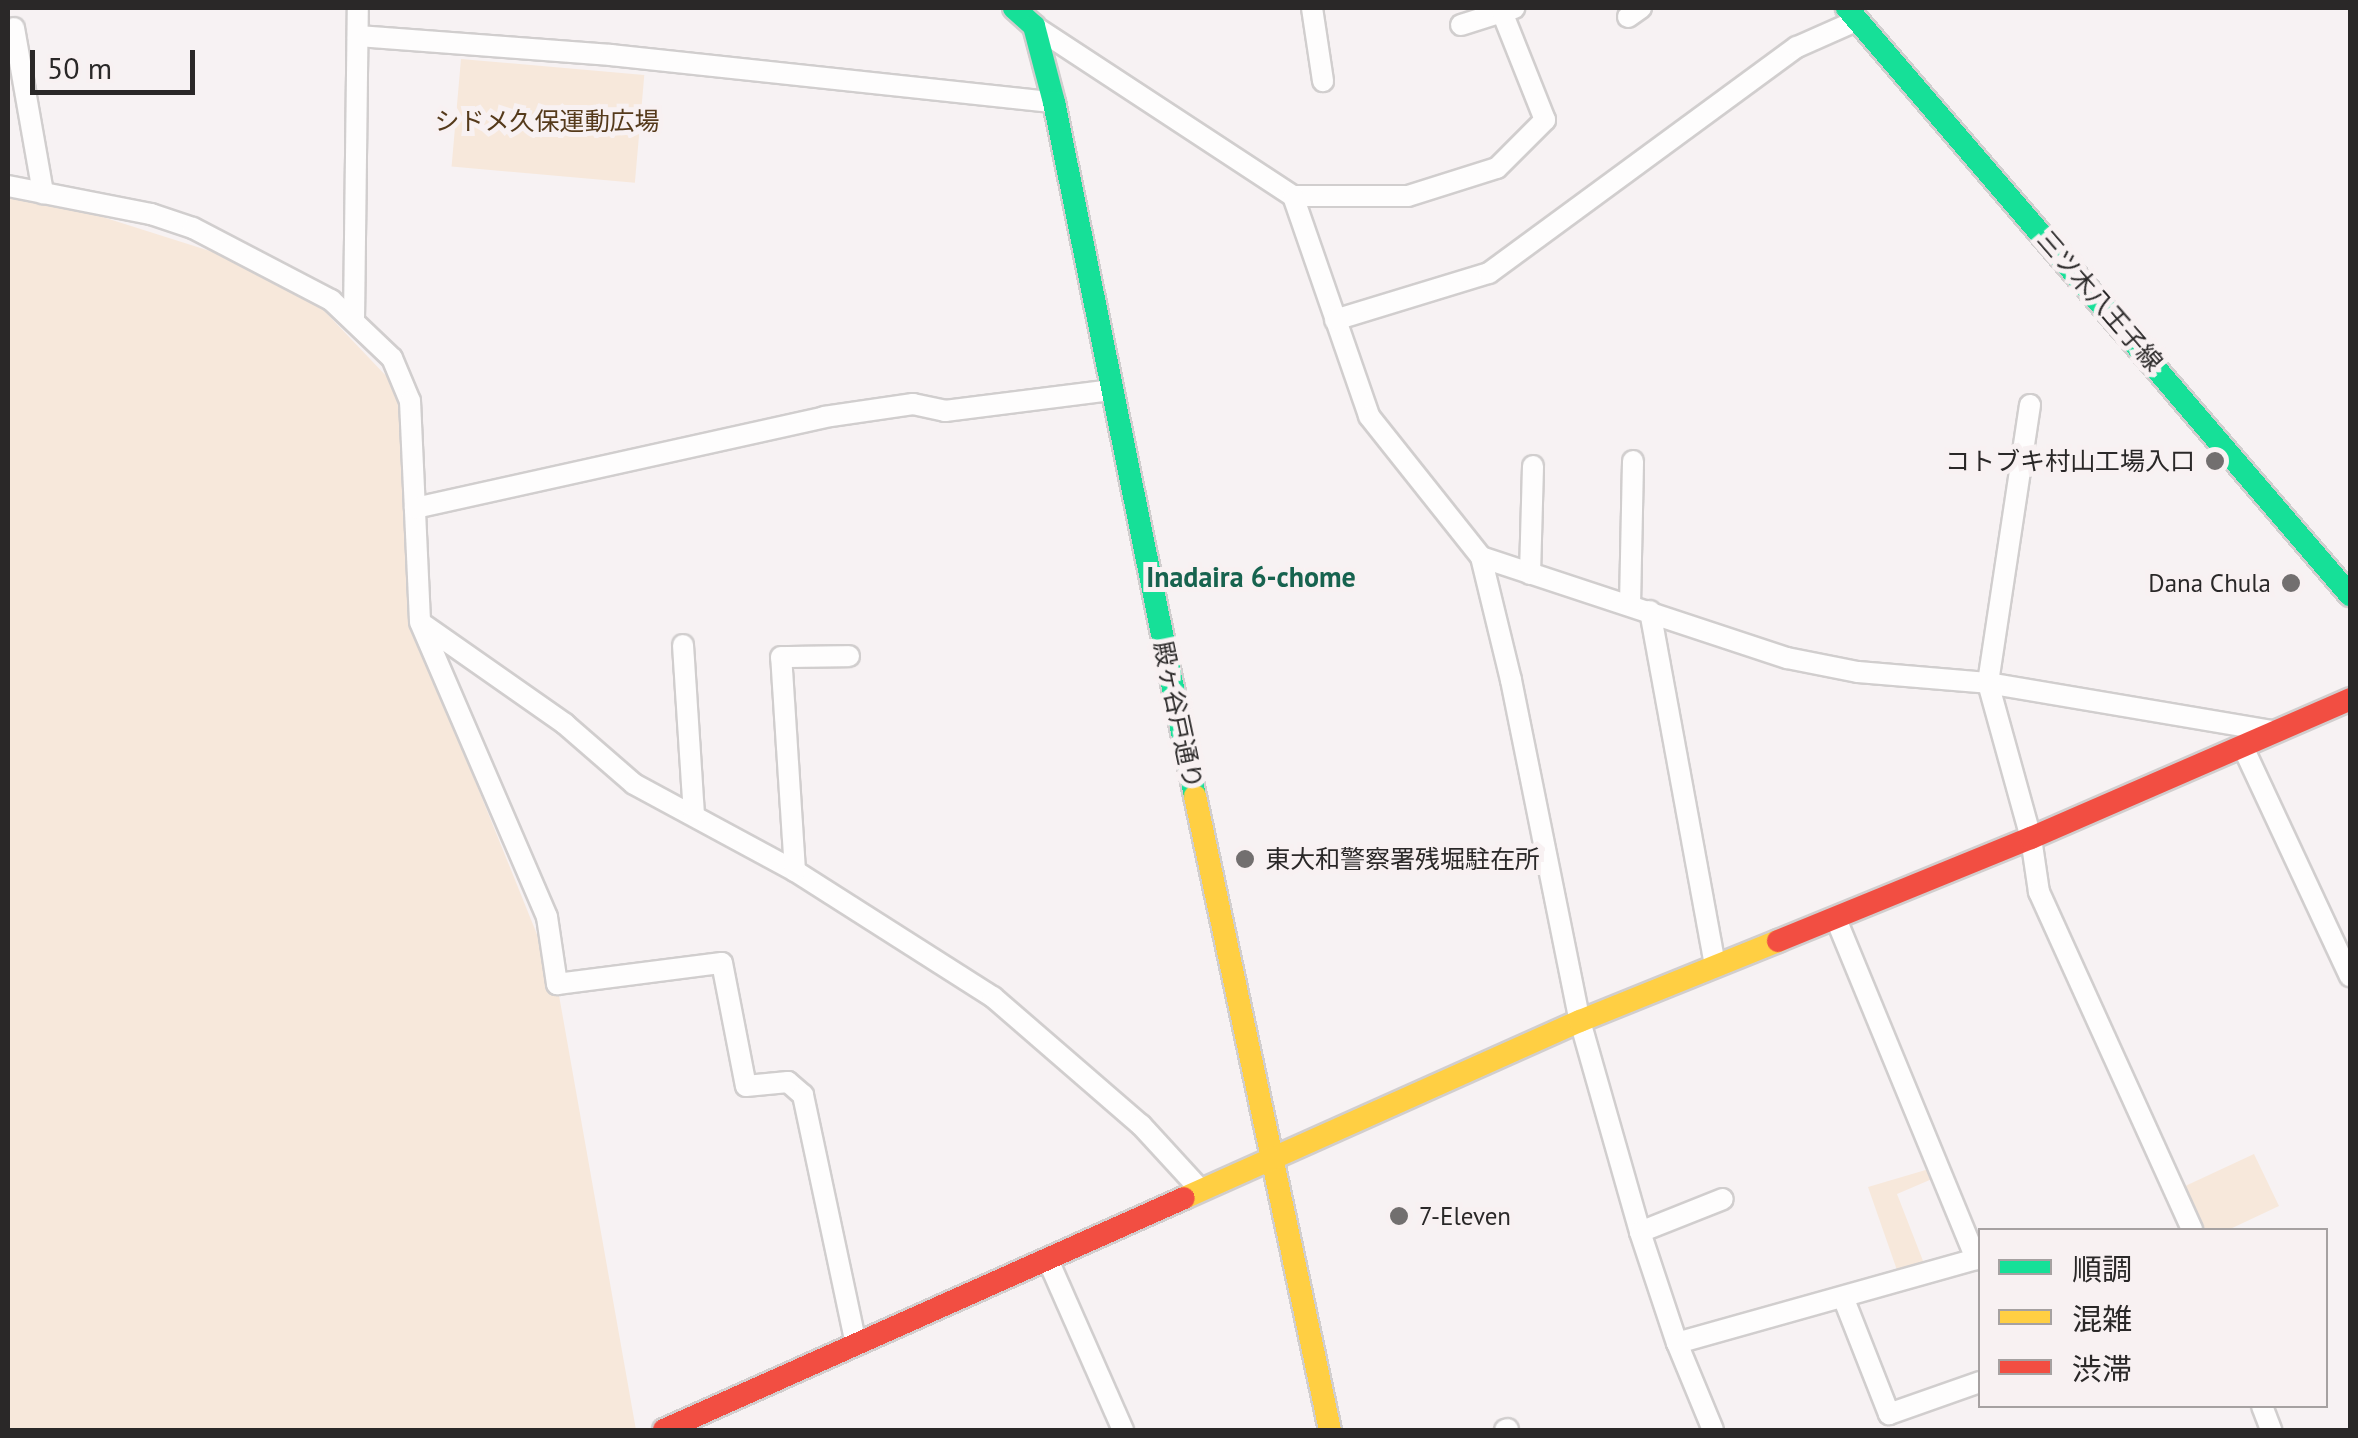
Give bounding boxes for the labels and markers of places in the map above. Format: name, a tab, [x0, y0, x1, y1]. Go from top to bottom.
place label: コトブキ村山工場入口	[1945, 446, 2195, 476]
marker: コトブキ村山工場入口	[2204, 450, 2226, 472]
place label: Dana Chula	[2148, 568, 2271, 598]
marker: Dana Chula	[2280, 572, 2302, 594]
place label: 東大和警察署残堀駐在所	[1265, 844, 1540, 874]
marker: 東大和警察署残堀駐在所	[1234, 848, 1256, 870]
place label: 7-Eleven	[1419, 1201, 1511, 1231]
marker: 7-Eleven	[1388, 1205, 1410, 1227]

